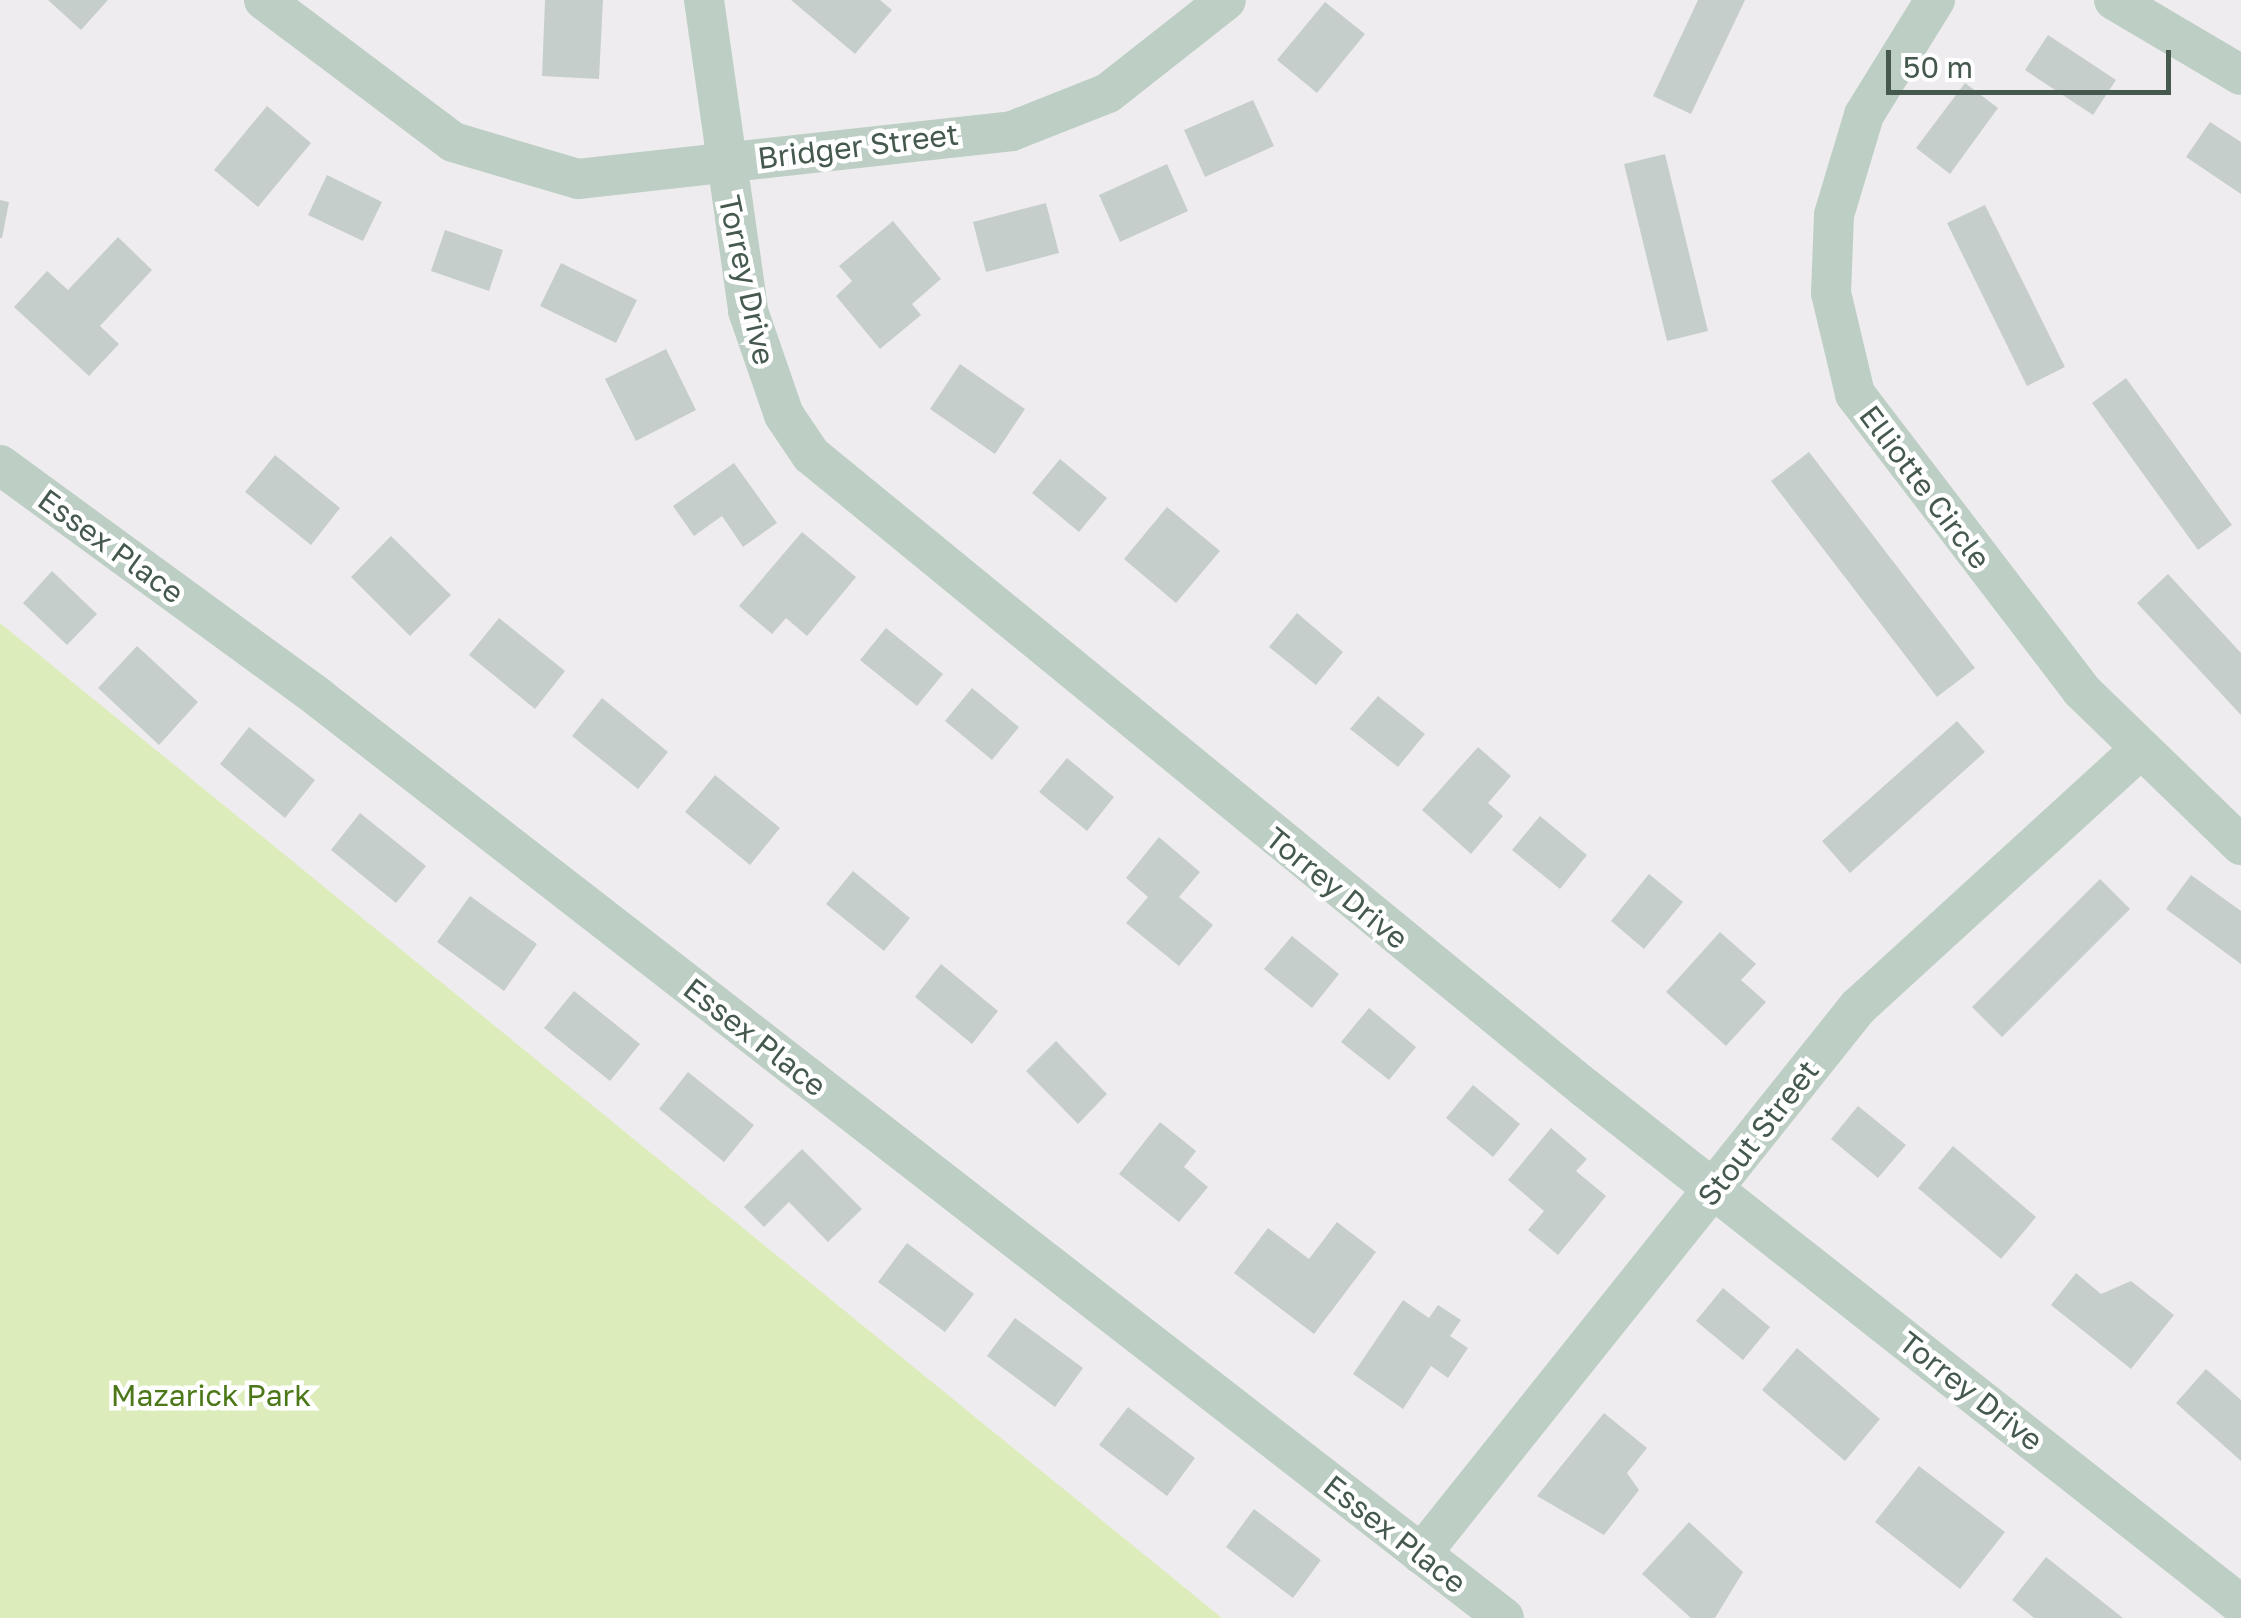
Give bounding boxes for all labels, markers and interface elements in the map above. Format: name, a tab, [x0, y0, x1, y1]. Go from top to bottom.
scale bar	[1891, 30, 2176, 92]
text: 50 m	[1903, 49, 1973, 85]
street label: Bridger Street	[755, 116, 961, 176]
street label: Torrey Drive	[711, 192, 783, 368]
street label: Elliotte Circle	[1852, 398, 1998, 576]
street label: Essex Place	[31, 481, 191, 611]
street label: Torrey Drive	[1259, 820, 1415, 956]
street label: Essex Place	[677, 970, 833, 1104]
street label: Stout Street	[1690, 1053, 1826, 1213]
street label: Torrey Drive	[1892, 1324, 2050, 1458]
park label: Mazarick Park	[111, 1377, 311, 1413]
street label: Essex Place	[1317, 1467, 1473, 1601]

